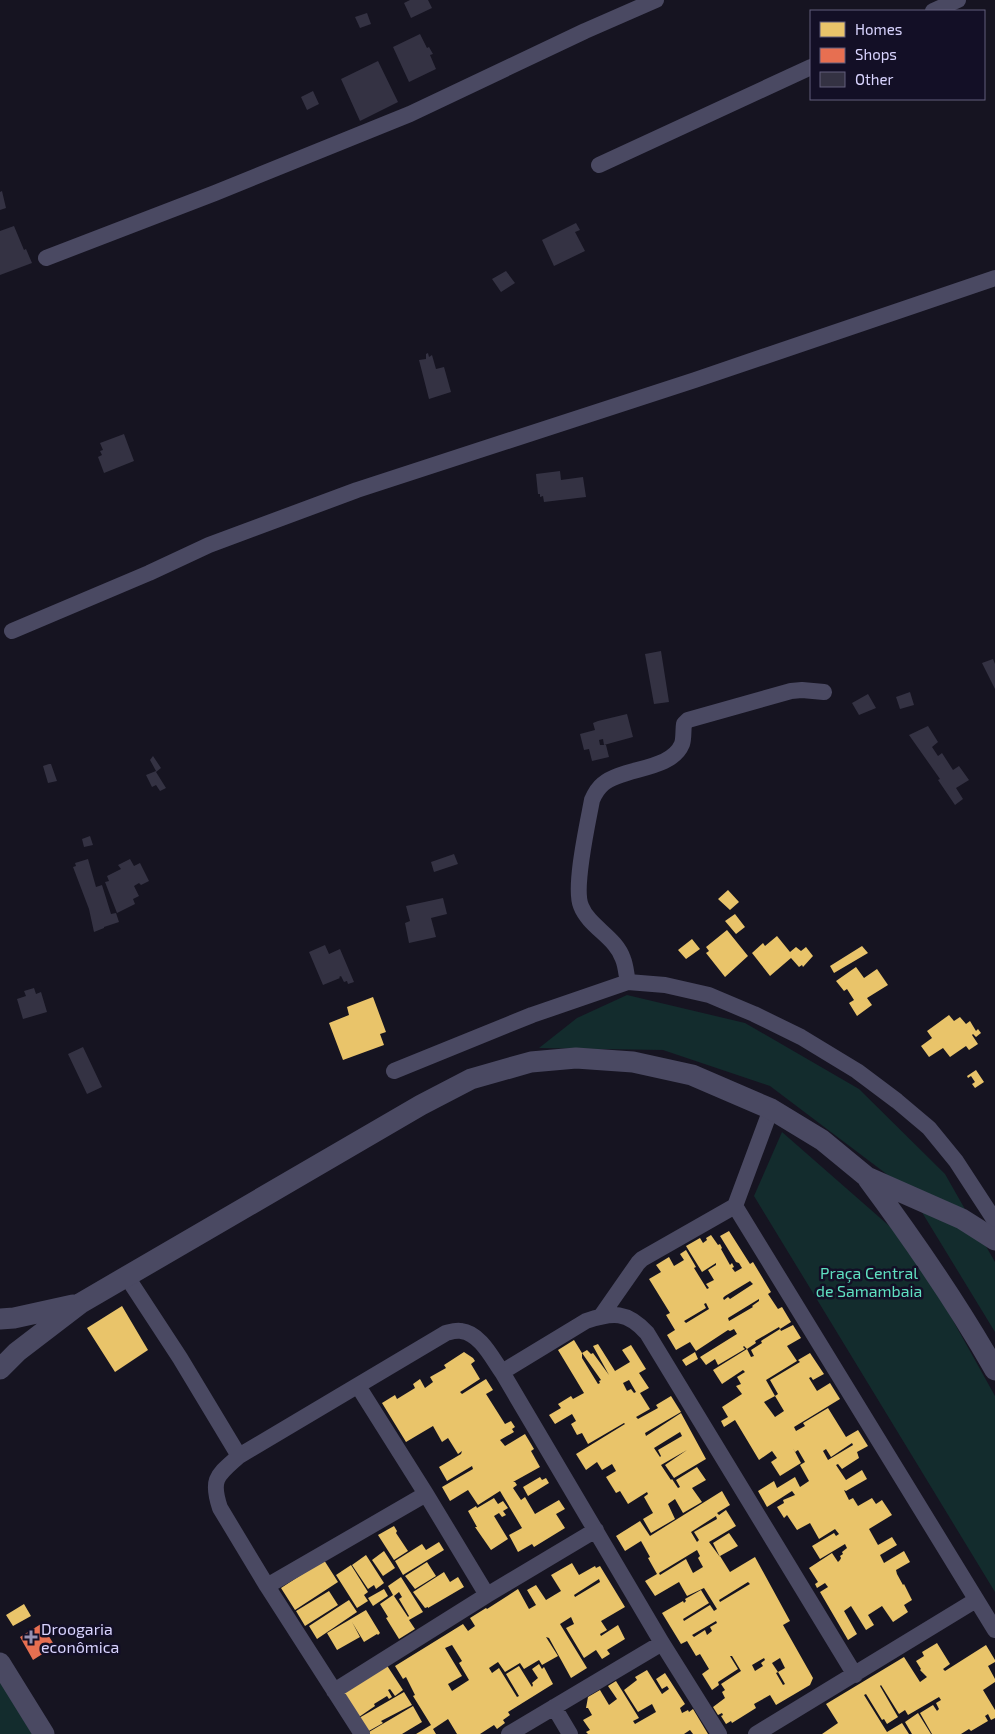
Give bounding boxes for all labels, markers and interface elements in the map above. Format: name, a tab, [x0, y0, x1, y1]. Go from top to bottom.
legend	[810, 10, 985, 100]
text: Homes	[855, 20, 902, 38]
text: Shops	[855, 45, 897, 63]
text: Other	[855, 70, 894, 88]
park label: Praça Central de Samambaia	[816, 1263, 922, 1300]
place label: Droogaria econômica	[41, 1619, 119, 1656]
marker: Droogaria econômica	[25, 1631, 37, 1643]

